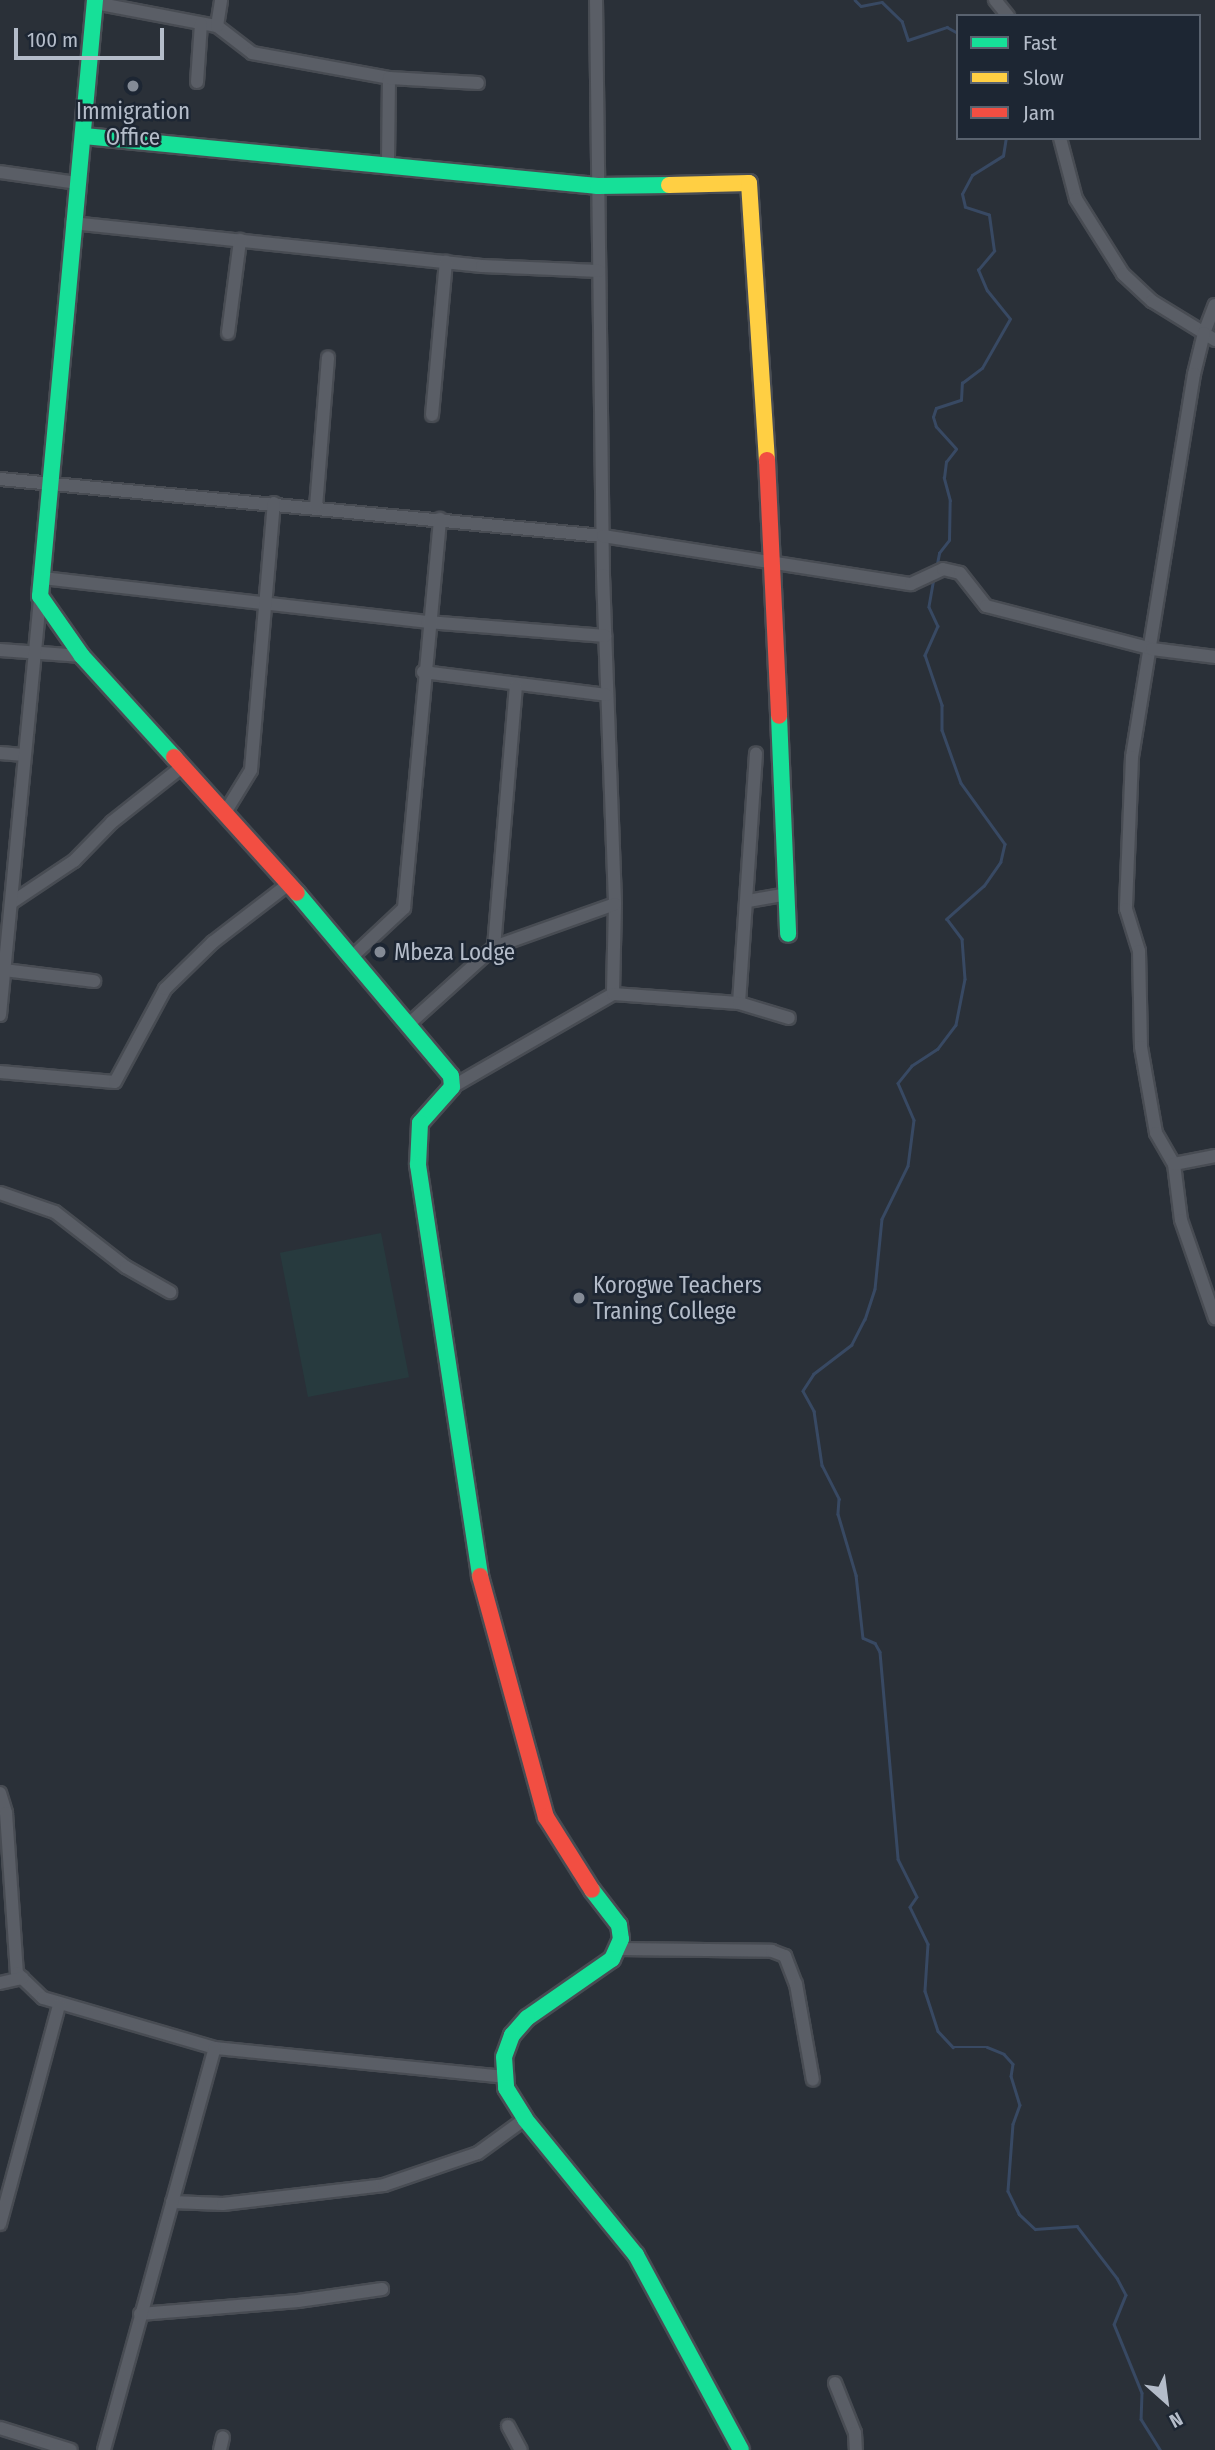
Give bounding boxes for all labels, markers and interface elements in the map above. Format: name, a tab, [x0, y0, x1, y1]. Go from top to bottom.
scale bar	[18, 14, 168, 58]
legend	[956, 14, 1201, 140]
text: 100 m	[27, 27, 78, 53]
text: Fast	[1023, 30, 1057, 56]
text: Slow	[1023, 65, 1064, 91]
marker: Immigration Office	[125, 78, 141, 94]
place label: Immigration Office	[76, 97, 190, 151]
text: Jam	[1023, 100, 1055, 126]
place label: Mbeza Lodge	[394, 938, 515, 966]
marker: Mbeza Lodge	[372, 944, 388, 960]
place label: Korogwe Teachers Traning College	[593, 1271, 762, 1325]
marker: Korogwe Teachers Traning College	[571, 1290, 587, 1306]
north arrow	[1131, 2366, 1201, 2436]
text: N	[1166, 2407, 1187, 2433]

